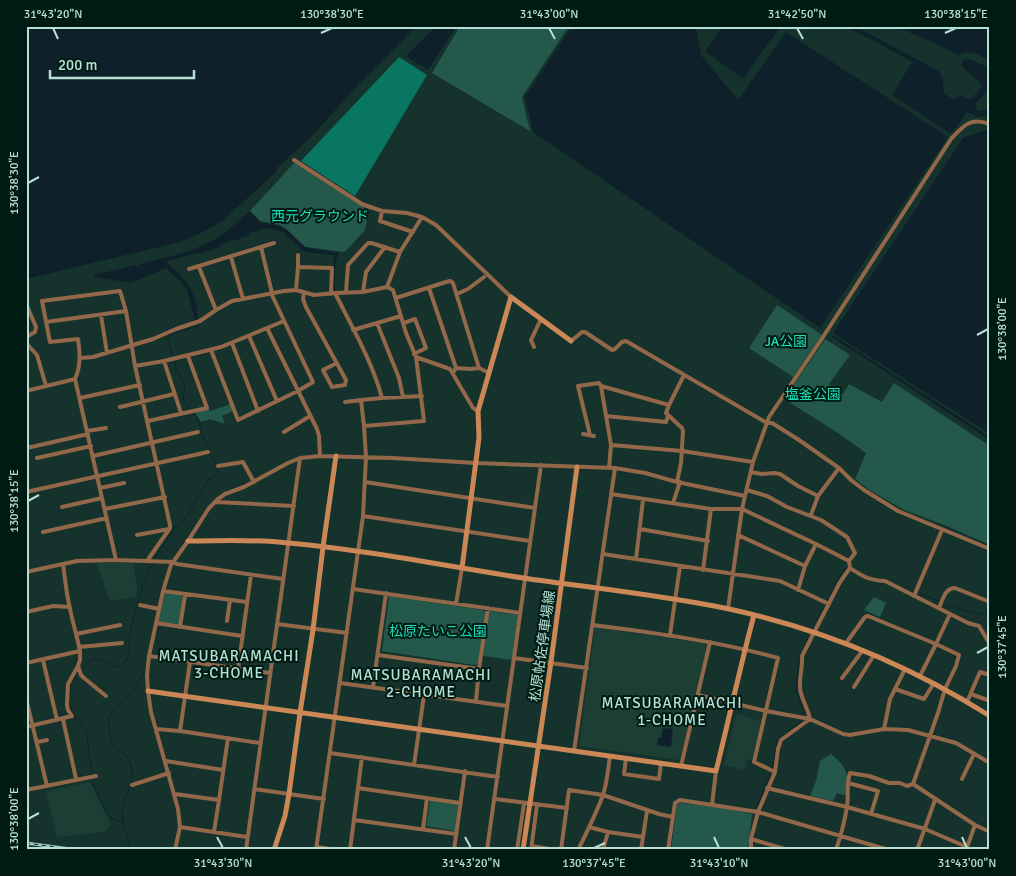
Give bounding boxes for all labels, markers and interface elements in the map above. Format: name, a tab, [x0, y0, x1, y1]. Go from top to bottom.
text: 31°43'20"N	[24, 7, 82, 22]
text: 130°38'30"E	[300, 7, 364, 22]
text: 31°43'00"N	[520, 7, 578, 22]
text: 31°42'50"N	[768, 7, 826, 22]
text: 130°38'15"E	[924, 7, 988, 22]
scale bar	[50, 48, 194, 80]
text: 200 m	[58, 56, 98, 74]
text: 130°38'30"E	[7, 151, 22, 215]
park label: 西元グラウンド	[271, 208, 369, 225]
text: 130°38'00"E	[995, 297, 1010, 361]
park label: JA公園	[765, 333, 807, 350]
park label: 塩釜公園	[785, 386, 841, 403]
text: 130°38'15"E	[7, 469, 22, 533]
street label: 松原帖佐停車場線	[526, 589, 559, 703]
text: 130°37'45"E	[995, 615, 1010, 679]
park label: 松原たいこ公園	[389, 623, 487, 640]
district label: MATSUBARAMACHI 3-CHOME	[158, 647, 300, 682]
district label: MATSUBARAMACHI 2-CHOME	[350, 666, 492, 701]
district label: MATSUBARAMACHI 1-CHOME	[601, 694, 743, 729]
text: 130°38'00"E	[7, 787, 22, 851]
text: 31°43'30"N	[194, 856, 252, 871]
text: 31°43'20"N	[442, 856, 500, 871]
text: 130°37'45"E	[562, 856, 626, 871]
text: 31°43'10"N	[690, 856, 748, 871]
text: 31°43'00"N	[938, 856, 996, 871]

